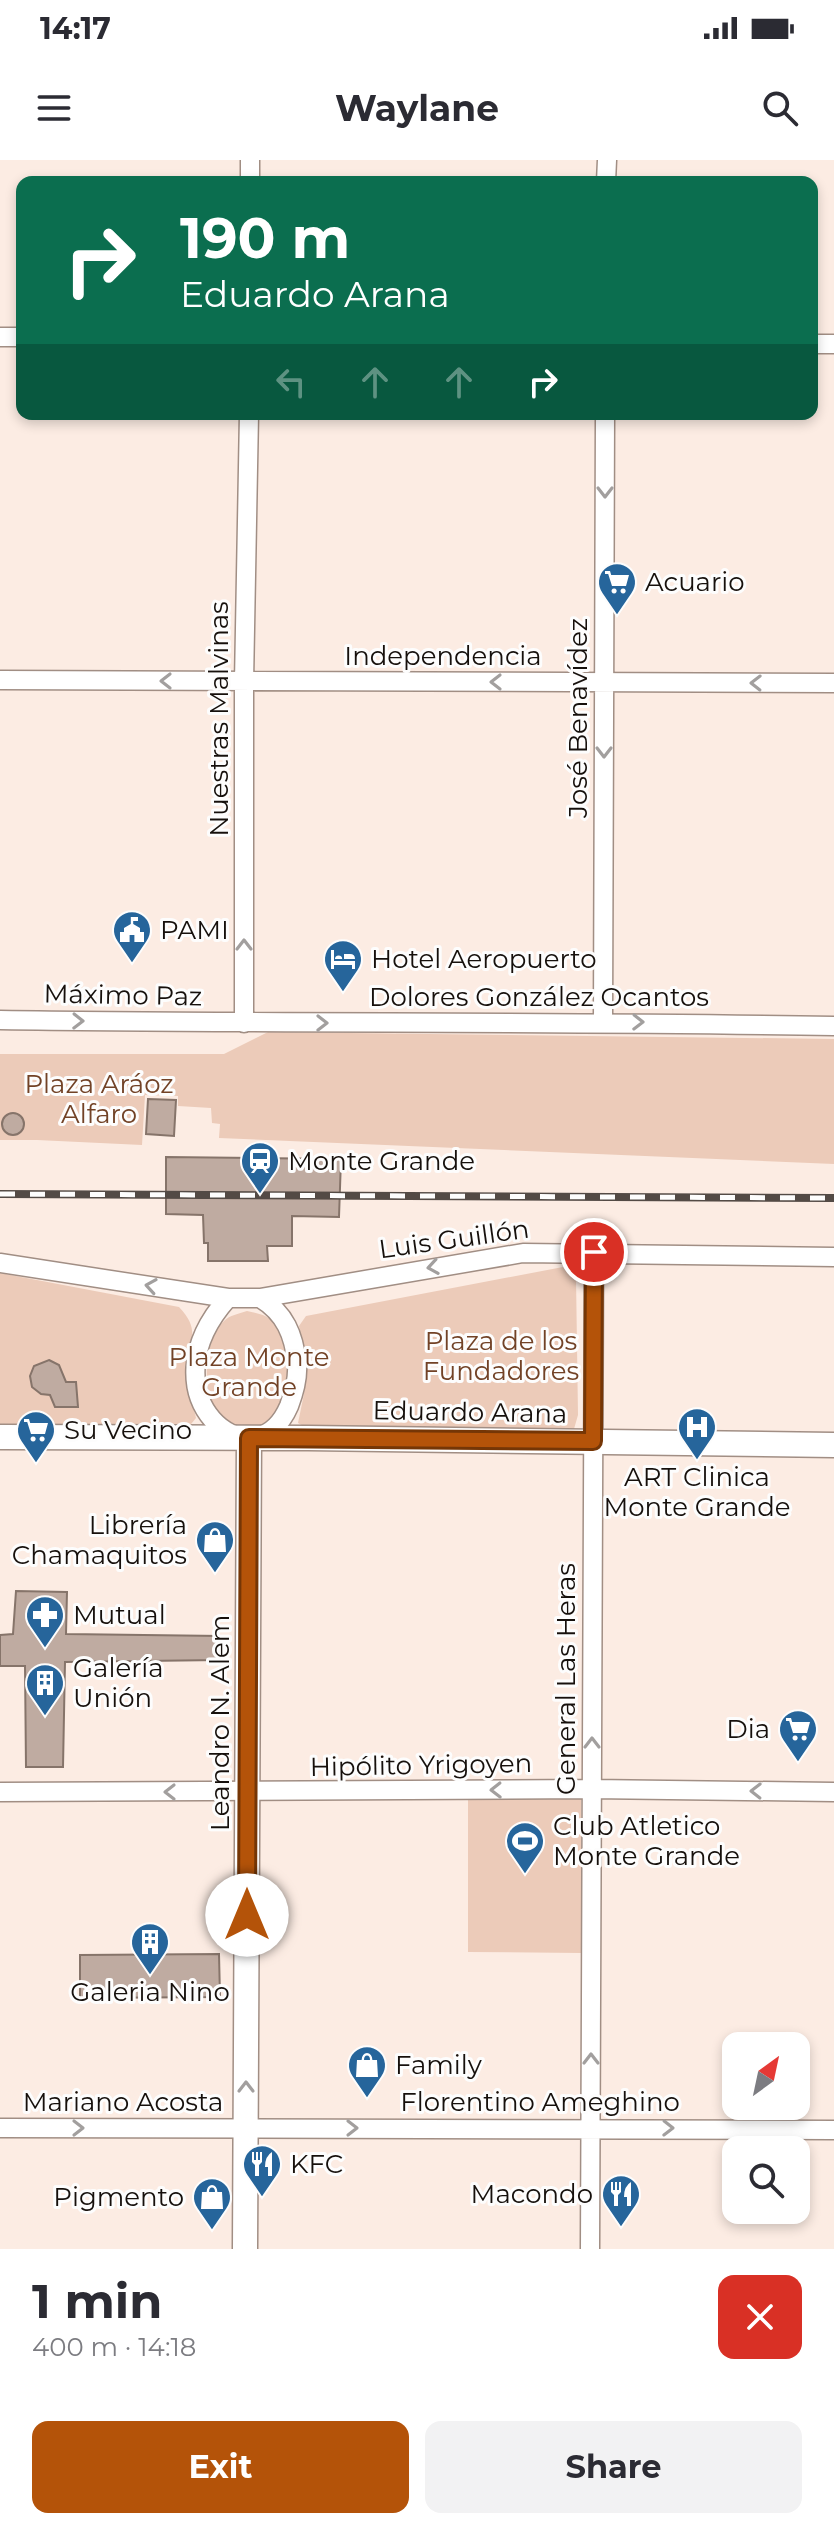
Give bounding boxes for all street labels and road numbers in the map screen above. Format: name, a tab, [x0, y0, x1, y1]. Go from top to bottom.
street label: Nuestras Malvinas	[203, 601, 235, 837]
street label: José Benavídez	[562, 618, 594, 819]
street label: Independencia	[344, 640, 542, 672]
street label: Máximo Paz	[43, 978, 203, 1012]
street label: Dolores González Ocantos	[369, 981, 709, 1013]
street label: Luis Guillón	[377, 1213, 531, 1265]
street label: Eduardo Arana	[372, 1394, 568, 1430]
street label: General Las Heras	[550, 1563, 582, 1795]
street label: Leandro N. Alem	[204, 1615, 236, 1831]
street label: Hipólito Yrigoyen	[310, 1747, 532, 1783]
street label: Mariano Acosta	[23, 2086, 223, 2118]
street label: Florentino Ameghino	[400, 2086, 680, 2118]

